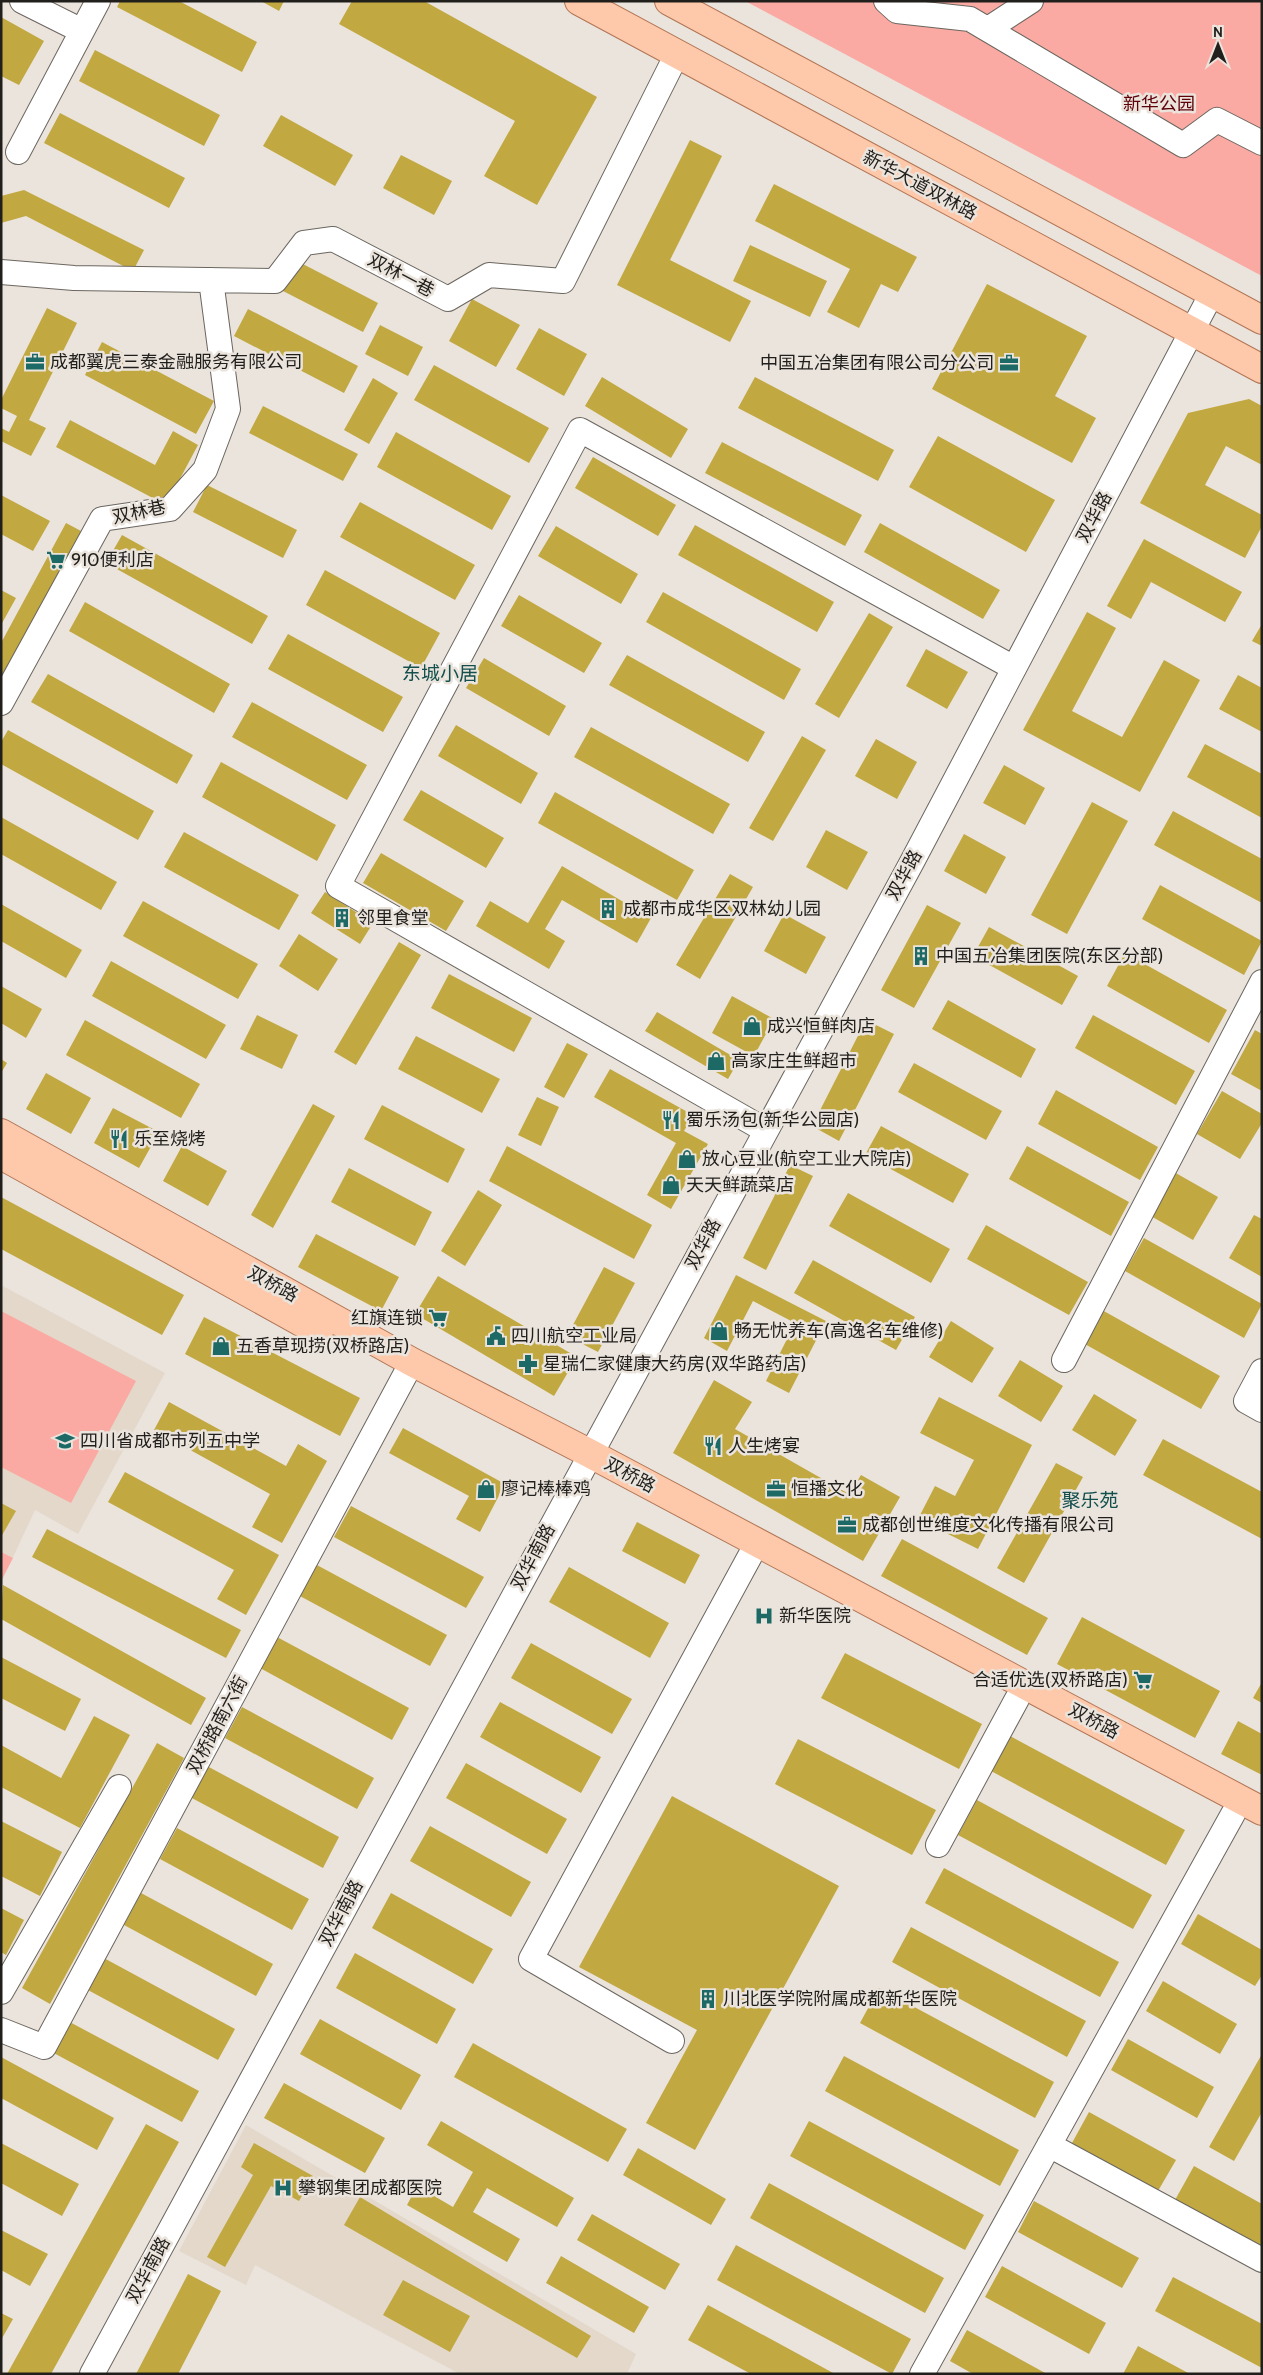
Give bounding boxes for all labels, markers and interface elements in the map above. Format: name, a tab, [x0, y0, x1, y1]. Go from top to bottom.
north arrow	[1193, 20, 1243, 70]
text: N	[1213, 23, 1223, 41]
park label: 新华公园	[1123, 93, 1195, 115]
street label: 新华大道双林路	[859, 146, 981, 224]
street label: 双林一巷	[364, 248, 438, 302]
office icon: 成都翼虎三泰金融服务有限公司	[24, 351, 46, 373]
place label: 成都翼虎三泰金融服务有限公司	[50, 351, 302, 373]
place label: 中国五冶集团有限公司分公司	[760, 352, 994, 374]
office icon: 中国五冶集团有限公司分公司	[998, 352, 1020, 374]
street label: 双华路	[1072, 488, 1116, 546]
street label: 双林巷	[110, 496, 168, 528]
supermarket icon: 910便利店	[45, 549, 67, 571]
place label: 910便利店	[71, 549, 154, 571]
district label: 东城小居	[402, 662, 478, 685]
street label: 双华路	[881, 846, 927, 904]
building icon: 成都市成华区双林幼儿园	[597, 898, 619, 920]
place label: 成都市成华区双林幼儿园	[623, 898, 821, 920]
building icon: 邻里食堂	[331, 907, 353, 929]
place label: 邻里食堂	[357, 907, 429, 929]
building icon: 中国五冶集团医院(东区分部)	[910, 945, 932, 967]
place label: 中国五冶集团医院(东区分部)	[936, 945, 1163, 967]
shop icon: 成兴恒鲜肉店	[741, 1015, 763, 1037]
place label: 成兴恒鲜肉店	[767, 1015, 875, 1037]
shop icon: 高家庄生鲜超市	[705, 1050, 727, 1072]
place label: 高家庄生鲜超市	[731, 1050, 857, 1072]
restaurant icon: 蜀乐汤包(新华公园店)	[660, 1109, 682, 1131]
place label: 蜀乐汤包(新华公园店)	[686, 1109, 859, 1131]
restaurant icon: 乐至烧烤	[108, 1128, 130, 1150]
place label: 乐至烧烤	[134, 1128, 206, 1150]
shop icon: 放心豆业(航空工业大院店)	[676, 1148, 698, 1170]
place label: 放心豆业(航空工业大院店)	[702, 1148, 911, 1170]
shop icon: 天天鲜蔬菜店	[660, 1174, 682, 1196]
place label: 天天鲜蔬菜店	[686, 1174, 794, 1196]
street label: 双华路	[681, 1215, 725, 1273]
street label: 双桥路	[244, 1261, 302, 1307]
place label: 红旗连锁	[351, 1307, 423, 1329]
supermarket icon: 红旗连锁	[427, 1307, 449, 1329]
shop icon: 畅无忧养车(高逸名车维修)	[708, 1320, 730, 1342]
place label: 畅无忧养车(高逸名车维修)	[734, 1320, 943, 1342]
public building icon: 四川航空工业局	[485, 1325, 507, 1347]
place label: 四川航空工业局	[511, 1325, 637, 1347]
shop icon: 五香草现捞(双桥路店)	[210, 1335, 232, 1357]
place label: 五香草现捞(双桥路店)	[236, 1335, 409, 1357]
pharmacy icon: 星瑞仁家健康大药房(双华路药店)	[517, 1353, 539, 1375]
place label: 星瑞仁家健康大药房(双华路药店)	[543, 1353, 806, 1375]
school or university icon: 四川省成都市列五中学	[54, 1430, 76, 1452]
place label: 四川省成都市列五中学	[80, 1430, 260, 1452]
restaurant icon: 人生烤宴	[702, 1435, 724, 1457]
place label: 人生烤宴	[728, 1435, 800, 1457]
street label: 双桥路	[601, 1453, 659, 1497]
shop icon: 廖记棒棒鸡	[475, 1478, 497, 1500]
place label: 廖记棒棒鸡	[501, 1478, 591, 1500]
office icon: 恒播文化	[765, 1478, 787, 1500]
place label: 恒播文化	[791, 1478, 863, 1500]
district label: 聚乐苑	[1061, 1489, 1119, 1512]
office icon: 成都创世维度文化传播有限公司	[836, 1514, 858, 1536]
place label: 成都创世维度文化传播有限公司	[862, 1514, 1114, 1536]
street label: 双华南路	[506, 1520, 560, 1594]
hospital icon: 新华医院	[753, 1605, 775, 1627]
place label: 新华医院	[779, 1605, 851, 1627]
place label: 合适优选(双桥路店)	[973, 1669, 1128, 1691]
supermarket icon: 合适优选(双桥路店)	[1132, 1669, 1154, 1691]
street label: 双桥路南六街	[182, 1672, 252, 1778]
street label: 双桥路	[1065, 1699, 1123, 1743]
street label: 双华南路	[314, 1876, 368, 1950]
building icon: 川北医学院附属成都新华医院	[697, 1988, 719, 2010]
place label: 川北医学院附属成都新华医院	[723, 1988, 957, 2010]
hospital icon: 攀钢集团成都医院	[272, 2177, 294, 2199]
place label: 攀钢集团成都医院	[298, 2177, 442, 2199]
street label: 双华南路	[121, 2233, 175, 2307]

